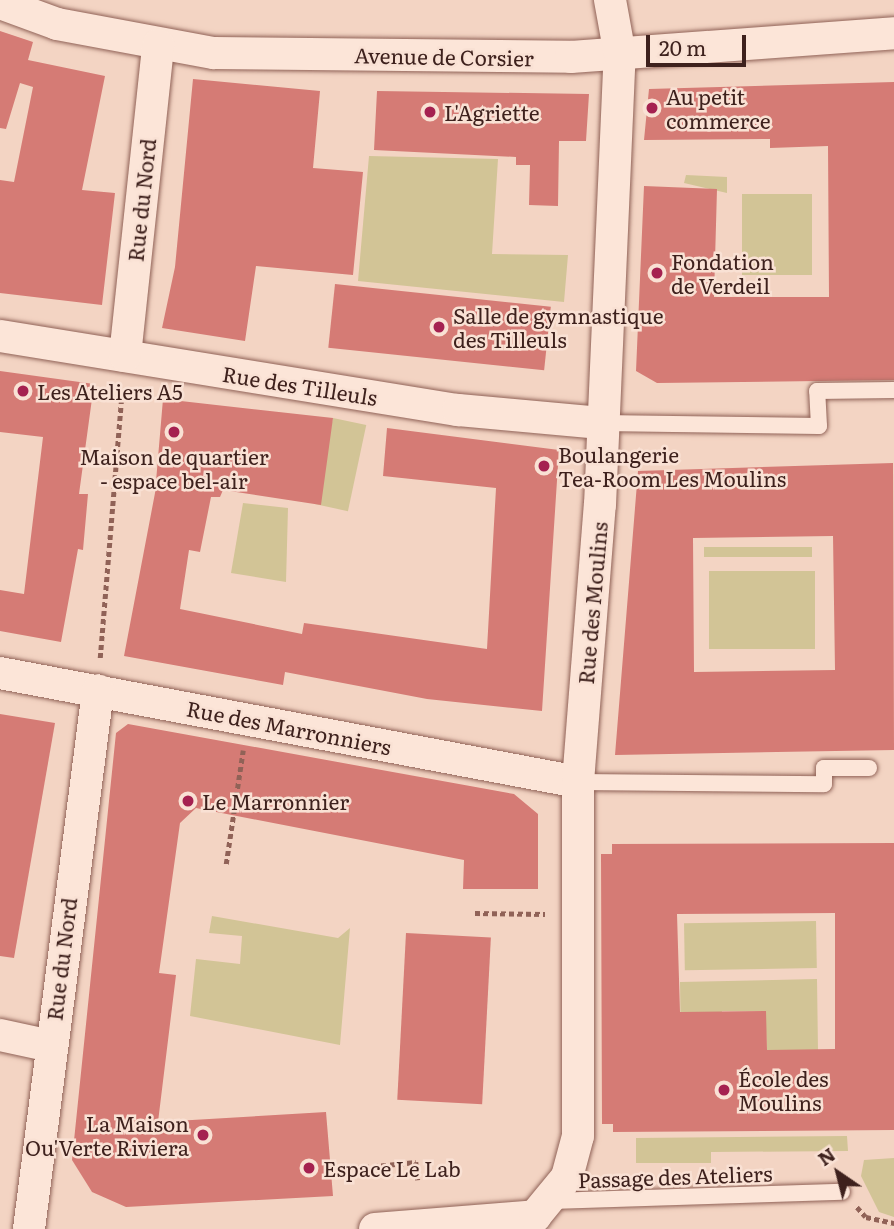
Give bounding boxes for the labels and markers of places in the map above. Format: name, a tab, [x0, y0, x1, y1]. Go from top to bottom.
place label: Au petit commerce	[666, 83, 771, 133]
place label: L'Agriette	[444, 99, 540, 125]
marker: Au petit commerce	[644, 100, 660, 116]
marker: L'Agriette	[422, 104, 438, 120]
place label: Fondation de Verdeil	[671, 248, 774, 298]
marker: Fondation de Verdeil	[649, 265, 665, 281]
place label: Salle de gymnastique des Tilleuls	[453, 302, 664, 352]
marker: Salle de gymnastique des Tilleuls	[431, 319, 447, 335]
place label: Les Ateliers A5	[37, 378, 183, 404]
marker: Les Ateliers A5	[15, 383, 31, 399]
marker: Maison de quartier - espace bel-air	[166, 424, 182, 440]
place label: Boulangerie Tea-Room Les Moulins	[558, 441, 786, 491]
place label: Maison de quartier - espace bel-air	[79, 443, 269, 493]
marker: Boulangerie Tea-Room Les Moulins	[536, 458, 552, 474]
place label: Le Marronnier	[202, 788, 349, 814]
marker: Le Marronnier	[180, 793, 196, 809]
place label: École des Moulins	[738, 1065, 828, 1115]
marker: École des Moulins	[716, 1082, 732, 1098]
place label: La Maison Ou'Verte Riviera	[25, 1110, 189, 1160]
marker: La Maison Ou'Verte Riviera	[195, 1127, 211, 1143]
place label: Espace Le Lab	[323, 1155, 461, 1181]
marker: Espace Le Lab	[301, 1160, 317, 1176]

